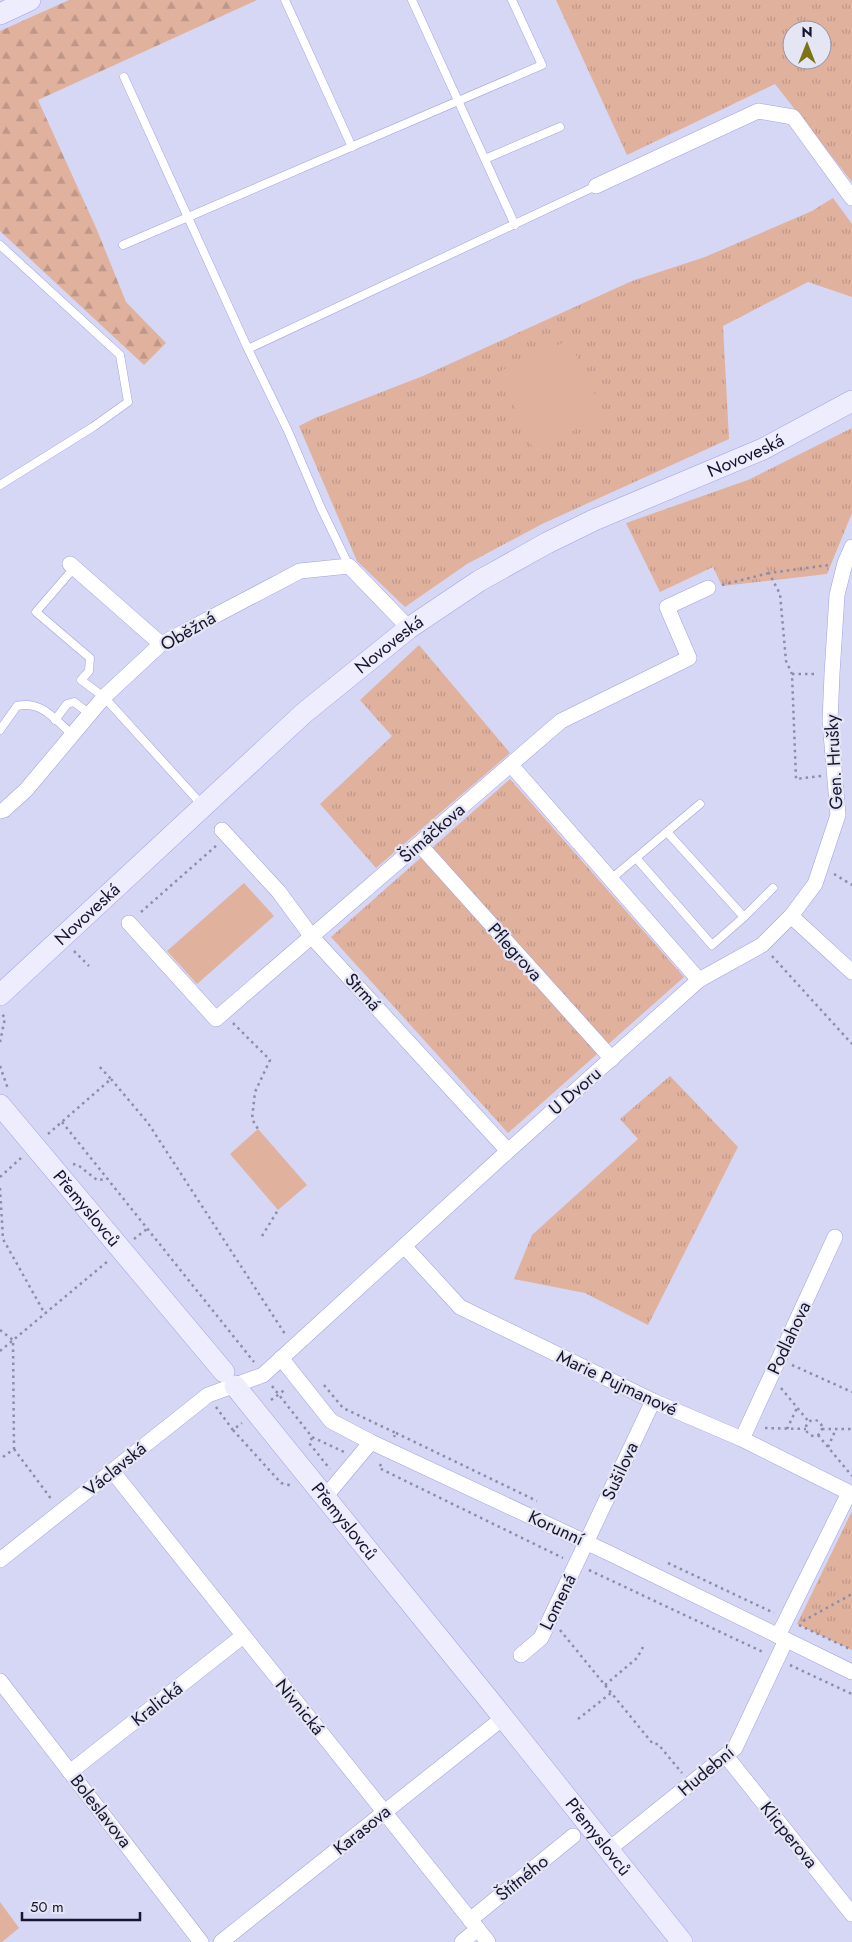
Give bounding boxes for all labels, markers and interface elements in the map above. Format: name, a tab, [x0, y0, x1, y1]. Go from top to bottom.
north arrow	[782, 20, 832, 70]
text: N	[801, 22, 813, 42]
street label: Novoveská	[703, 427, 789, 484]
street label: Oběžná	[155, 605, 221, 657]
street label: Novoveská	[349, 609, 429, 680]
street label: Gen. Hrušky	[819, 714, 849, 810]
street label: Šimáčkova	[393, 797, 471, 869]
street label: Novoveská	[48, 877, 126, 951]
street label: Pflegrova	[482, 917, 548, 987]
street label: Strmá	[339, 967, 387, 1017]
street label: U Dvoru	[543, 1061, 607, 1121]
street label: Přemyslovců	[47, 1164, 127, 1253]
street label: Podlahova	[761, 1297, 817, 1379]
street label: Marie Pujmanové	[552, 1344, 682, 1422]
street label: Václavská	[78, 1436, 152, 1502]
street label: Sušilova	[595, 1438, 645, 1504]
street label: Přemyslovců	[305, 1477, 384, 1566]
street label: Korunní	[524, 1504, 589, 1553]
street label: Lomená	[533, 1570, 583, 1634]
street label: Nivnická	[269, 1673, 331, 1741]
street label: Kralická	[126, 1676, 188, 1732]
street label: Hudební	[672, 1739, 741, 1802]
street label: Boleslavova	[64, 1769, 138, 1853]
street label: Přemyslovců	[559, 1792, 637, 1881]
street label: Klicperova	[754, 1796, 824, 1874]
street label: Karasova	[328, 1799, 396, 1861]
street label: Štítného	[490, 1849, 554, 1907]
scale bar	[22, 1890, 140, 1922]
text: 50 m	[30, 1896, 64, 1918]

